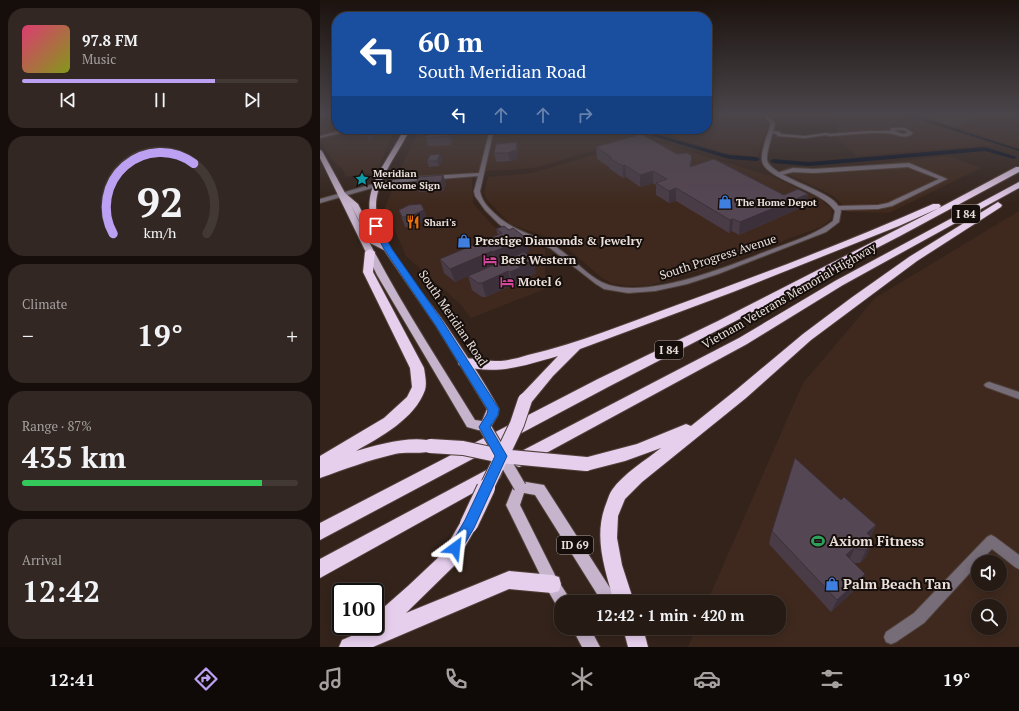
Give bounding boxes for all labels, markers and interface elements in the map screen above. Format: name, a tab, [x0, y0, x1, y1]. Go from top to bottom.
text: 60 m	[418, 23, 483, 60]
icon: left	[352, 28, 404, 80]
text: 97.8 FM	[82, 30, 138, 50]
text: Music	[82, 50, 116, 68]
text: South Meridian Road	[418, 59, 586, 83]
icon: previous	[57, 89, 79, 111]
icon: pause	[149, 89, 171, 111]
icon: next	[241, 89, 263, 111]
icon: left	[448, 104, 470, 126]
icon: ahead	[490, 104, 512, 126]
icon: ahead	[532, 104, 554, 126]
icon: right	[574, 104, 596, 126]
place label: Meridian Welcome Sign	[373, 167, 441, 192]
place icon: Meridian Welcome Sign	[354, 171, 370, 187]
text: 92	[136, 173, 184, 228]
shop icon: The Home Depot	[717, 194, 733, 210]
place label: The Home Depot	[736, 196, 817, 209]
road number: I 84	[952, 205, 980, 223]
pin	[359, 209, 393, 243]
restaurant icon: Shari's	[405, 214, 421, 230]
icon: arrive	[365, 215, 387, 237]
place label: Shari's	[424, 216, 456, 229]
text: km/h	[144, 222, 177, 241]
street label: South Progress Avenue	[657, 231, 778, 283]
shop icon: Prestige Diamonds & Jewelry	[456, 233, 472, 249]
place label: Prestige Diamonds & Jewelry	[475, 233, 643, 248]
street label: Vietnam Veterans Memorial Highway	[699, 239, 879, 352]
hotel icon: Best Western	[482, 252, 498, 268]
place label: Best Western	[501, 252, 576, 267]
street label: South Meridian Road	[416, 267, 491, 369]
hotel icon: Motel 6	[499, 274, 515, 290]
place label: Motel 6	[518, 274, 562, 289]
text: Climate	[22, 295, 67, 313]
text: 19°	[137, 315, 183, 355]
text: −	[22, 321, 34, 350]
text: +	[286, 321, 298, 350]
road number: I 84	[655, 341, 683, 359]
text: Range · 87%	[22, 417, 92, 435]
text: 435 km	[22, 437, 126, 477]
position arrow	[434, 527, 476, 569]
place label: Axiom Fitness	[829, 531, 924, 550]
sports icon: Axiom Fitness	[810, 533, 826, 549]
road number: ID 69	[557, 536, 593, 554]
text: Arrival	[22, 551, 62, 569]
map controls	[971, 555, 1007, 635]
button: sound	[971, 555, 1007, 591]
text: 12:42	[22, 571, 100, 611]
place label: Palm Beach Tan	[843, 574, 951, 593]
shop icon: Palm Beach Tan	[824, 576, 840, 592]
speed limit sign: 100	[332, 583, 384, 635]
button: search	[971, 599, 1007, 635]
text: 12:42 · 1 min · 420 m	[596, 605, 744, 625]
icon: directions	[192, 665, 220, 693]
icon: music	[317, 665, 345, 693]
icon: phone	[442, 665, 470, 693]
icon: climate	[568, 665, 596, 693]
icon: car	[693, 665, 721, 693]
icon: filters	[818, 665, 846, 693]
text: 12:41	[49, 667, 95, 691]
text: 19°	[943, 667, 970, 691]

